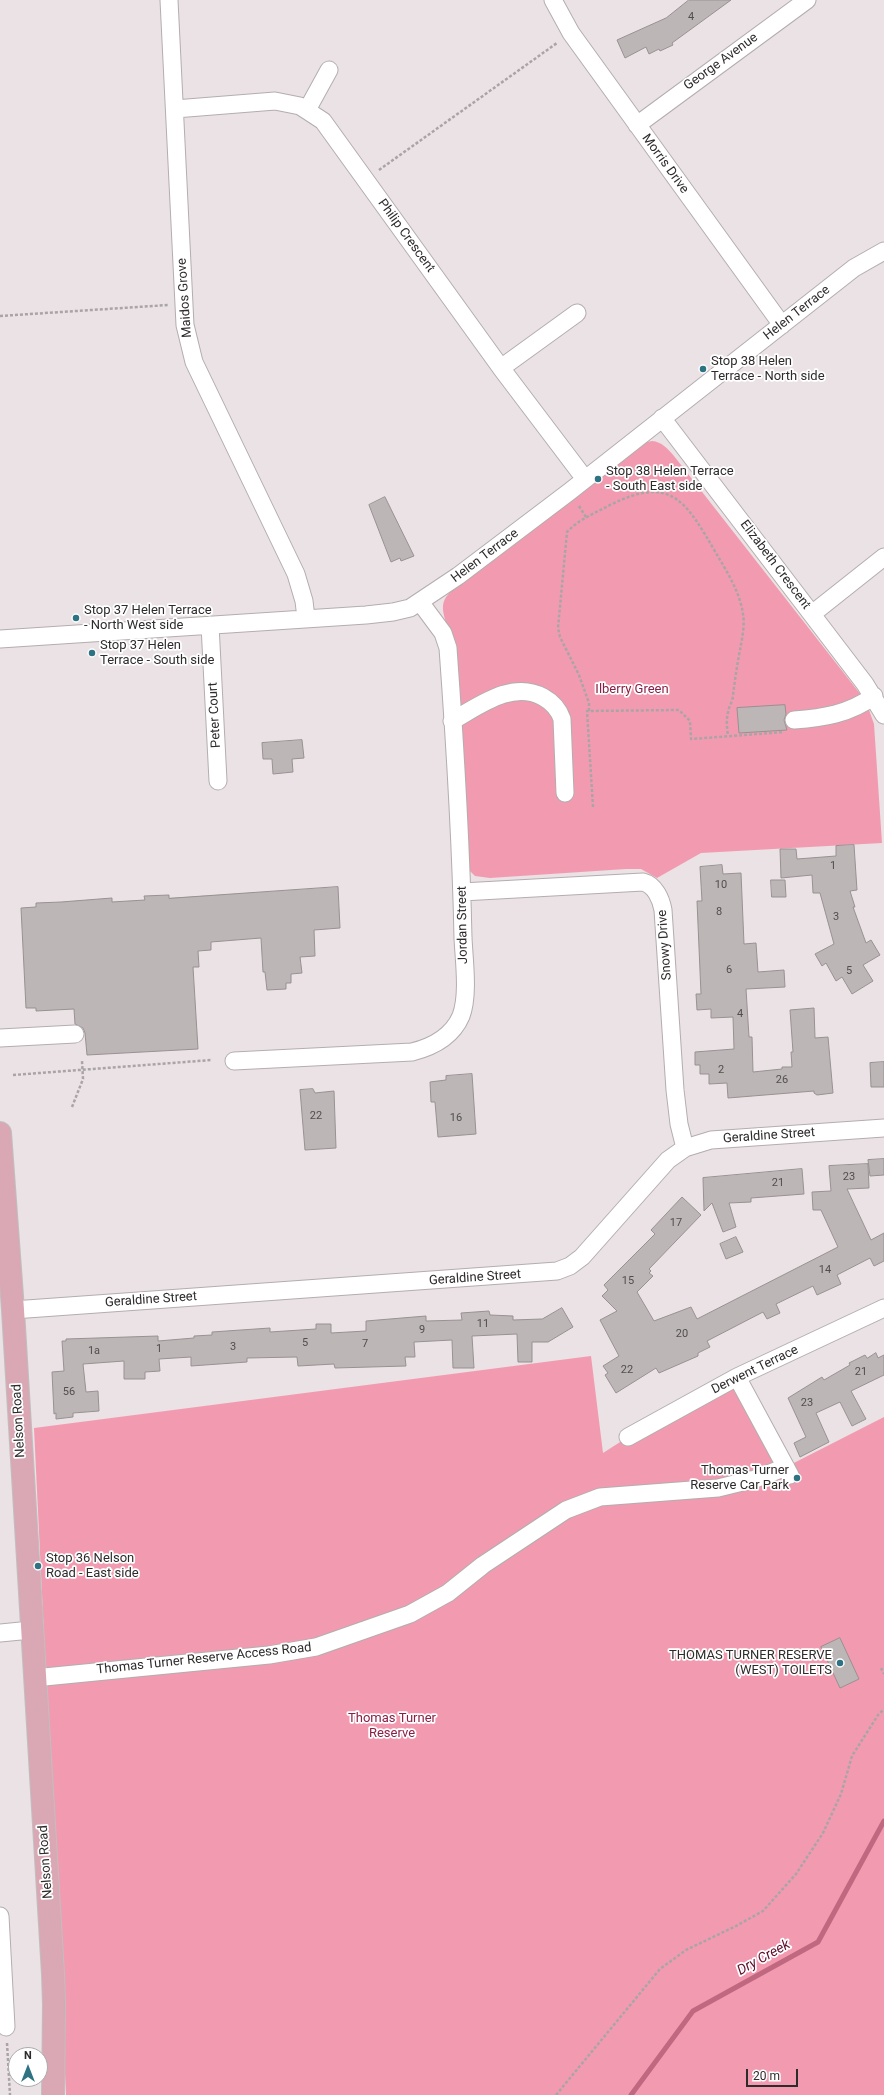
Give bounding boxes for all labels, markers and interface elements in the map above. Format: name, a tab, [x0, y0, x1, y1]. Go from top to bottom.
house number: 4	[688, 10, 694, 24]
street label: George Avenue	[681, 30, 761, 94]
street label: Morris Drive	[638, 131, 692, 197]
street label: Philip Crescent	[374, 196, 438, 276]
street label: Maidos Grove	[174, 258, 196, 338]
street label: Helen Terrace	[761, 282, 833, 344]
place label: Stop 38 Helen Terrace - North side	[711, 354, 825, 385]
marker: Stop 38 Helen Terrace - North side	[698, 364, 708, 374]
place label: Stop 38 Helen Terrace - South East side	[606, 464, 734, 495]
marker: Stop 38 Helen Terrace - South East side	[593, 474, 603, 484]
street label: Elizabeth Crescent	[736, 517, 814, 613]
street label: Helen Terrace	[448, 526, 522, 586]
place label: Stop 37 Helen Terrace - North West side	[84, 603, 212, 634]
marker: Stop 37 Helen Terrace - North West side	[71, 613, 81, 623]
place label: Stop 37 Helen Terrace - South side	[100, 638, 214, 669]
marker: Stop 37 Helen Terrace - South side	[87, 648, 97, 658]
street label: Peter Court	[205, 682, 225, 748]
park label: Ilberry Green	[595, 682, 669, 698]
house number: 1	[830, 859, 836, 873]
house number: 10	[715, 878, 727, 892]
street label: Jordan Street	[455, 886, 471, 964]
house number: 8	[716, 905, 722, 919]
street label: Snowy Drive	[655, 909, 675, 981]
house number: 3	[833, 910, 839, 924]
house number: 6	[726, 963, 732, 977]
house number: 5	[846, 964, 852, 978]
house number: 4	[737, 1007, 743, 1021]
house number: 2	[718, 1063, 724, 1077]
house number: 26	[776, 1073, 788, 1087]
house number: 22	[310, 1109, 322, 1123]
house number: 16	[450, 1111, 462, 1125]
street label: Geraldine Street	[722, 1125, 816, 1147]
house number: 23	[843, 1170, 855, 1184]
house number: 21	[772, 1176, 784, 1190]
house number: 17	[670, 1216, 682, 1230]
house number: 14	[819, 1263, 831, 1277]
street label: Geraldine Street	[428, 1267, 522, 1289]
house number: 15	[622, 1274, 634, 1288]
street label: Geraldine Street	[104, 1289, 198, 1311]
house number: 11	[477, 1317, 489, 1331]
house number: 9	[419, 1323, 425, 1337]
house number: 20	[676, 1327, 688, 1341]
house number: 5	[302, 1336, 308, 1350]
house number: 7	[362, 1337, 368, 1351]
house number: 3	[230, 1340, 236, 1354]
house number: 1	[156, 1342, 162, 1356]
street label: Derwent Terrace	[709, 1342, 801, 1398]
house number: 1a	[88, 1344, 100, 1358]
house number: 22	[621, 1363, 633, 1377]
house number: 21	[855, 1365, 867, 1379]
street label: Nelson Road	[9, 1384, 29, 1458]
house number: 56	[63, 1385, 75, 1399]
house number: 23	[801, 1396, 813, 1410]
place label: Thomas Turner Reserve Car Park	[690, 1463, 789, 1494]
marker: Thomas Turner Reserve Car Park	[792, 1473, 802, 1483]
place label: Stop 36 Nelson Road - East side	[46, 1551, 139, 1582]
marker: Stop 36 Nelson Road - East side	[33, 1561, 43, 1571]
street label: Thomas Turner Reserve Access Road	[96, 1640, 312, 1678]
place label: THOMAS TURNER RESERVE (WEST) TOILETS	[669, 1648, 832, 1679]
marker: THOMAS TURNER RESERVE (WEST) TOILETS	[835, 1658, 845, 1668]
park label: Thomas Turner Reserve	[348, 1711, 436, 1742]
street label: Nelson Road	[36, 1825, 56, 1899]
water label: Dry Creek	[735, 1937, 793, 1979]
north arrow	[8, 2047, 48, 2087]
text: N	[24, 2049, 32, 2062]
scale bar	[748, 2061, 800, 2087]
text: 20 m	[753, 2069, 780, 2083]

